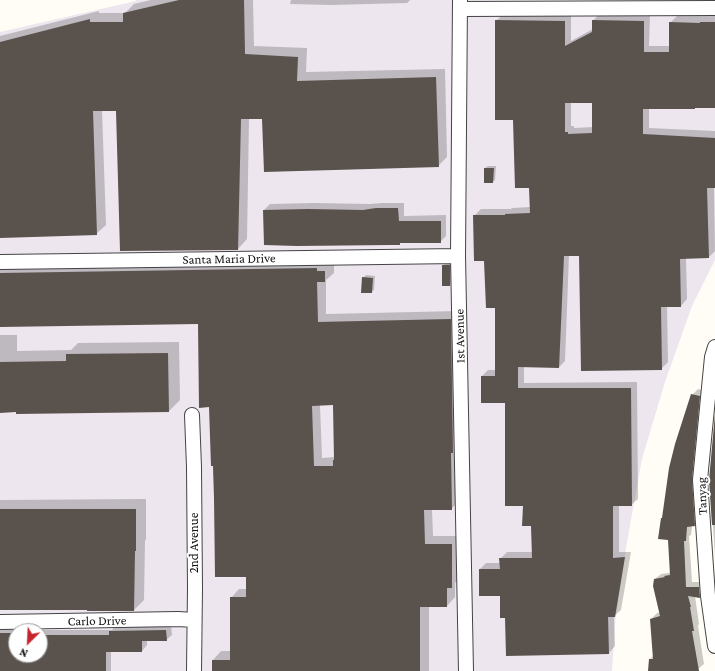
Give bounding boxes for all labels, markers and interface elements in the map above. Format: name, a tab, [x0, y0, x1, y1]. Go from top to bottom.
street label: Santa Maria Drive	[182, 250, 276, 268]
street label: 1st Avenue	[452, 309, 468, 363]
street label: Tanyag	[694, 477, 710, 515]
street label: 2nd Avenue	[186, 513, 202, 573]
street label: Carlo Drive	[68, 613, 126, 629]
north arrow	[8, 623, 48, 663]
text: N	[18, 646, 29, 660]

